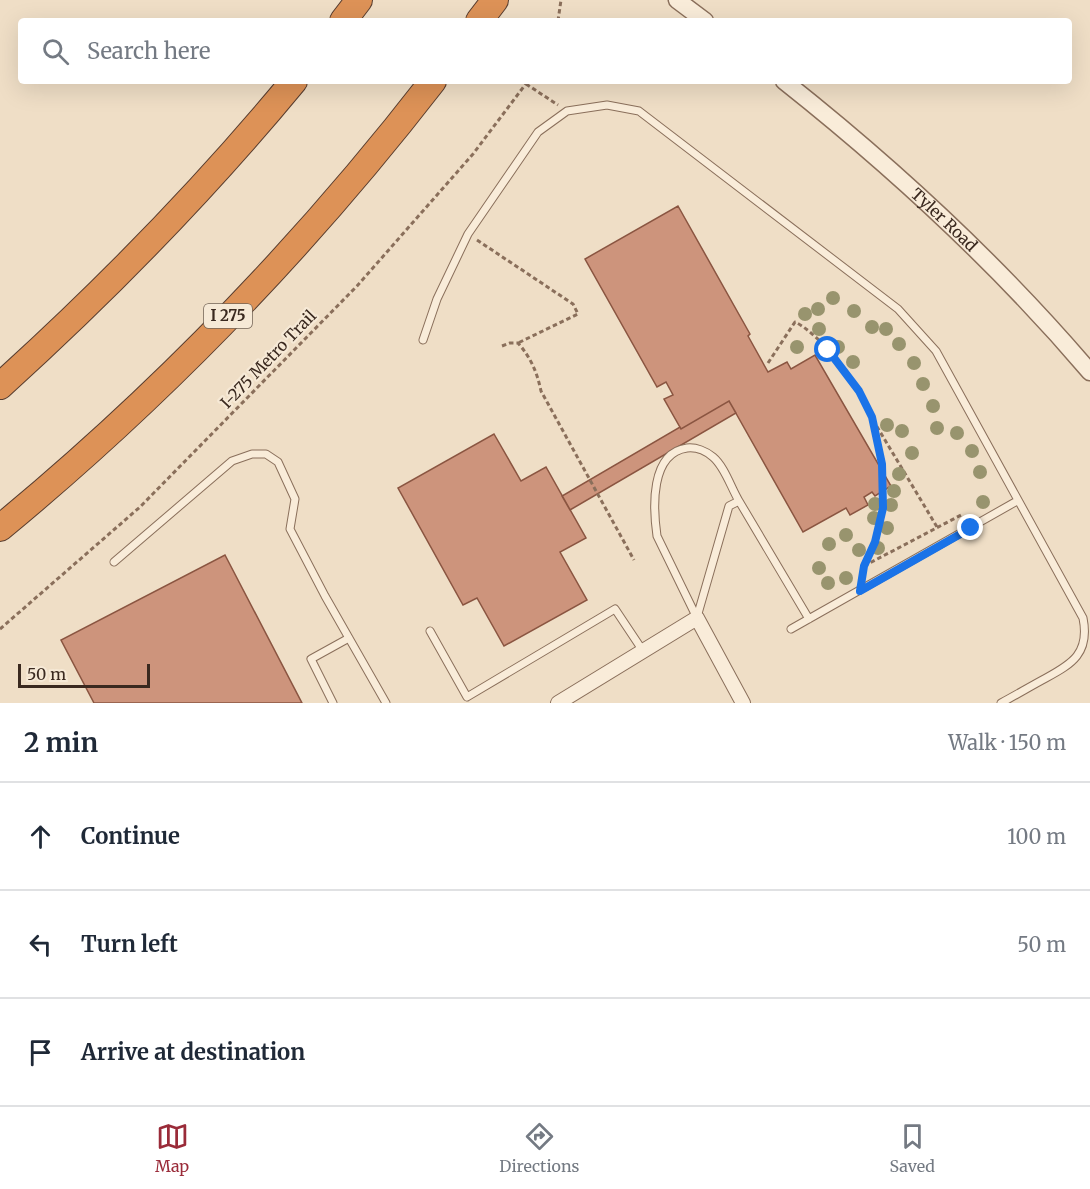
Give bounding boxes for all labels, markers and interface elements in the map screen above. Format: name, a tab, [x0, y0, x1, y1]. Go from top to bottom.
search box	[18, 18, 1072, 84]
icon: search	[39, 35, 72, 68]
text: Search here	[87, 37, 210, 65]
street label: Tyler Road	[907, 184, 982, 256]
road number: I 275	[204, 304, 252, 328]
street label: I-275 Metro Trail	[216, 306, 320, 412]
route start	[814, 336, 840, 362]
route end	[957, 514, 983, 540]
scale bar	[18, 661, 150, 688]
text: 50 m	[27, 664, 66, 684]
text: 2 min	[24, 726, 98, 759]
text: Walk · 150 m	[948, 730, 1066, 755]
icon: ahead	[24, 820, 57, 853]
text: Continue	[81, 822, 180, 850]
text: 100 m	[1007, 824, 1066, 849]
icon: left	[24, 928, 57, 961]
text: Turn left	[81, 930, 178, 958]
text: 50 m	[1017, 932, 1066, 957]
icon: arrive	[24, 1036, 57, 1069]
text: Arrive at destination	[81, 1038, 305, 1066]
tab: Map	[155, 1120, 189, 1176]
tab: Directions	[499, 1120, 579, 1176]
tab: Saved	[890, 1120, 935, 1176]

